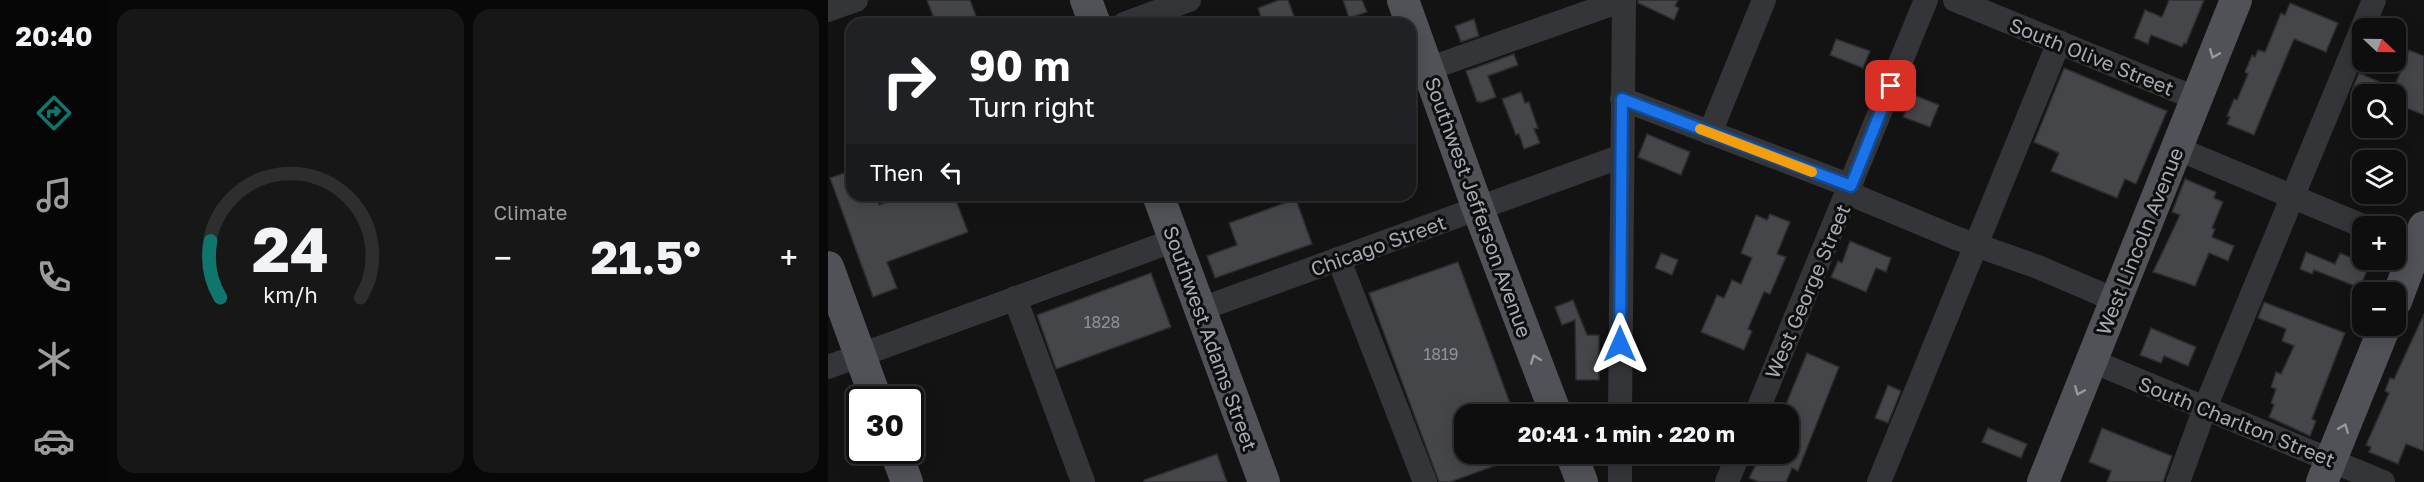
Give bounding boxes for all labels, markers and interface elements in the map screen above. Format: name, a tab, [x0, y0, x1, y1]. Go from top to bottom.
street label: South Olive Street	[2006, 12, 2178, 100]
north arrow	[2352, 18, 2406, 72]
map controls	[2352, 18, 2406, 336]
text: 20:40	[15, 20, 93, 52]
text: 90 m	[969, 40, 1070, 90]
icon: right	[870, 42, 948, 120]
one-way arrow	[2209, 48, 2221, 59]
pin	[1865, 60, 1916, 111]
icon: arrive	[1874, 69, 1907, 102]
street label: Southwest Jefferson Avenue	[1421, 74, 1537, 340]
button: search	[2352, 84, 2406, 138]
text: Turn right	[969, 91, 1095, 123]
icon: directions	[33, 92, 75, 134]
street label: West Lincoln Avenue	[2090, 144, 2188, 338]
button: layers	[2352, 150, 2406, 204]
icon: left	[935, 156, 968, 189]
text: Then	[870, 159, 923, 186]
icon: music	[33, 174, 75, 216]
text: Climate	[494, 200, 567, 224]
street label: West George Street	[1759, 200, 1855, 382]
street label: Chicago Street	[1307, 209, 1449, 281]
text: 24	[252, 211, 329, 286]
button: +	[2352, 216, 2406, 270]
street label: Southwest Adams Street	[1159, 222, 1263, 454]
text: 21.5°	[591, 230, 701, 284]
text: −	[494, 238, 512, 277]
text: +	[780, 238, 798, 277]
icon: phone	[33, 256, 75, 298]
text: km/h	[263, 282, 318, 308]
button: −	[2352, 282, 2406, 336]
house number: 1828	[1084, 312, 1120, 332]
position arrow	[1588, 312, 1652, 376]
icon: climate	[33, 338, 75, 380]
house number: 1819	[1424, 344, 1458, 364]
one-way arrow	[1530, 354, 1543, 365]
street label: South Charlton Street	[2135, 371, 2339, 471]
one-way arrow	[2074, 385, 2086, 396]
speed limit sign: 30	[846, 386, 924, 464]
icon: car	[33, 420, 75, 462]
text: 20:41 · 1 min · 220 m	[1518, 420, 1735, 447]
one-way arrow	[2337, 423, 2349, 434]

